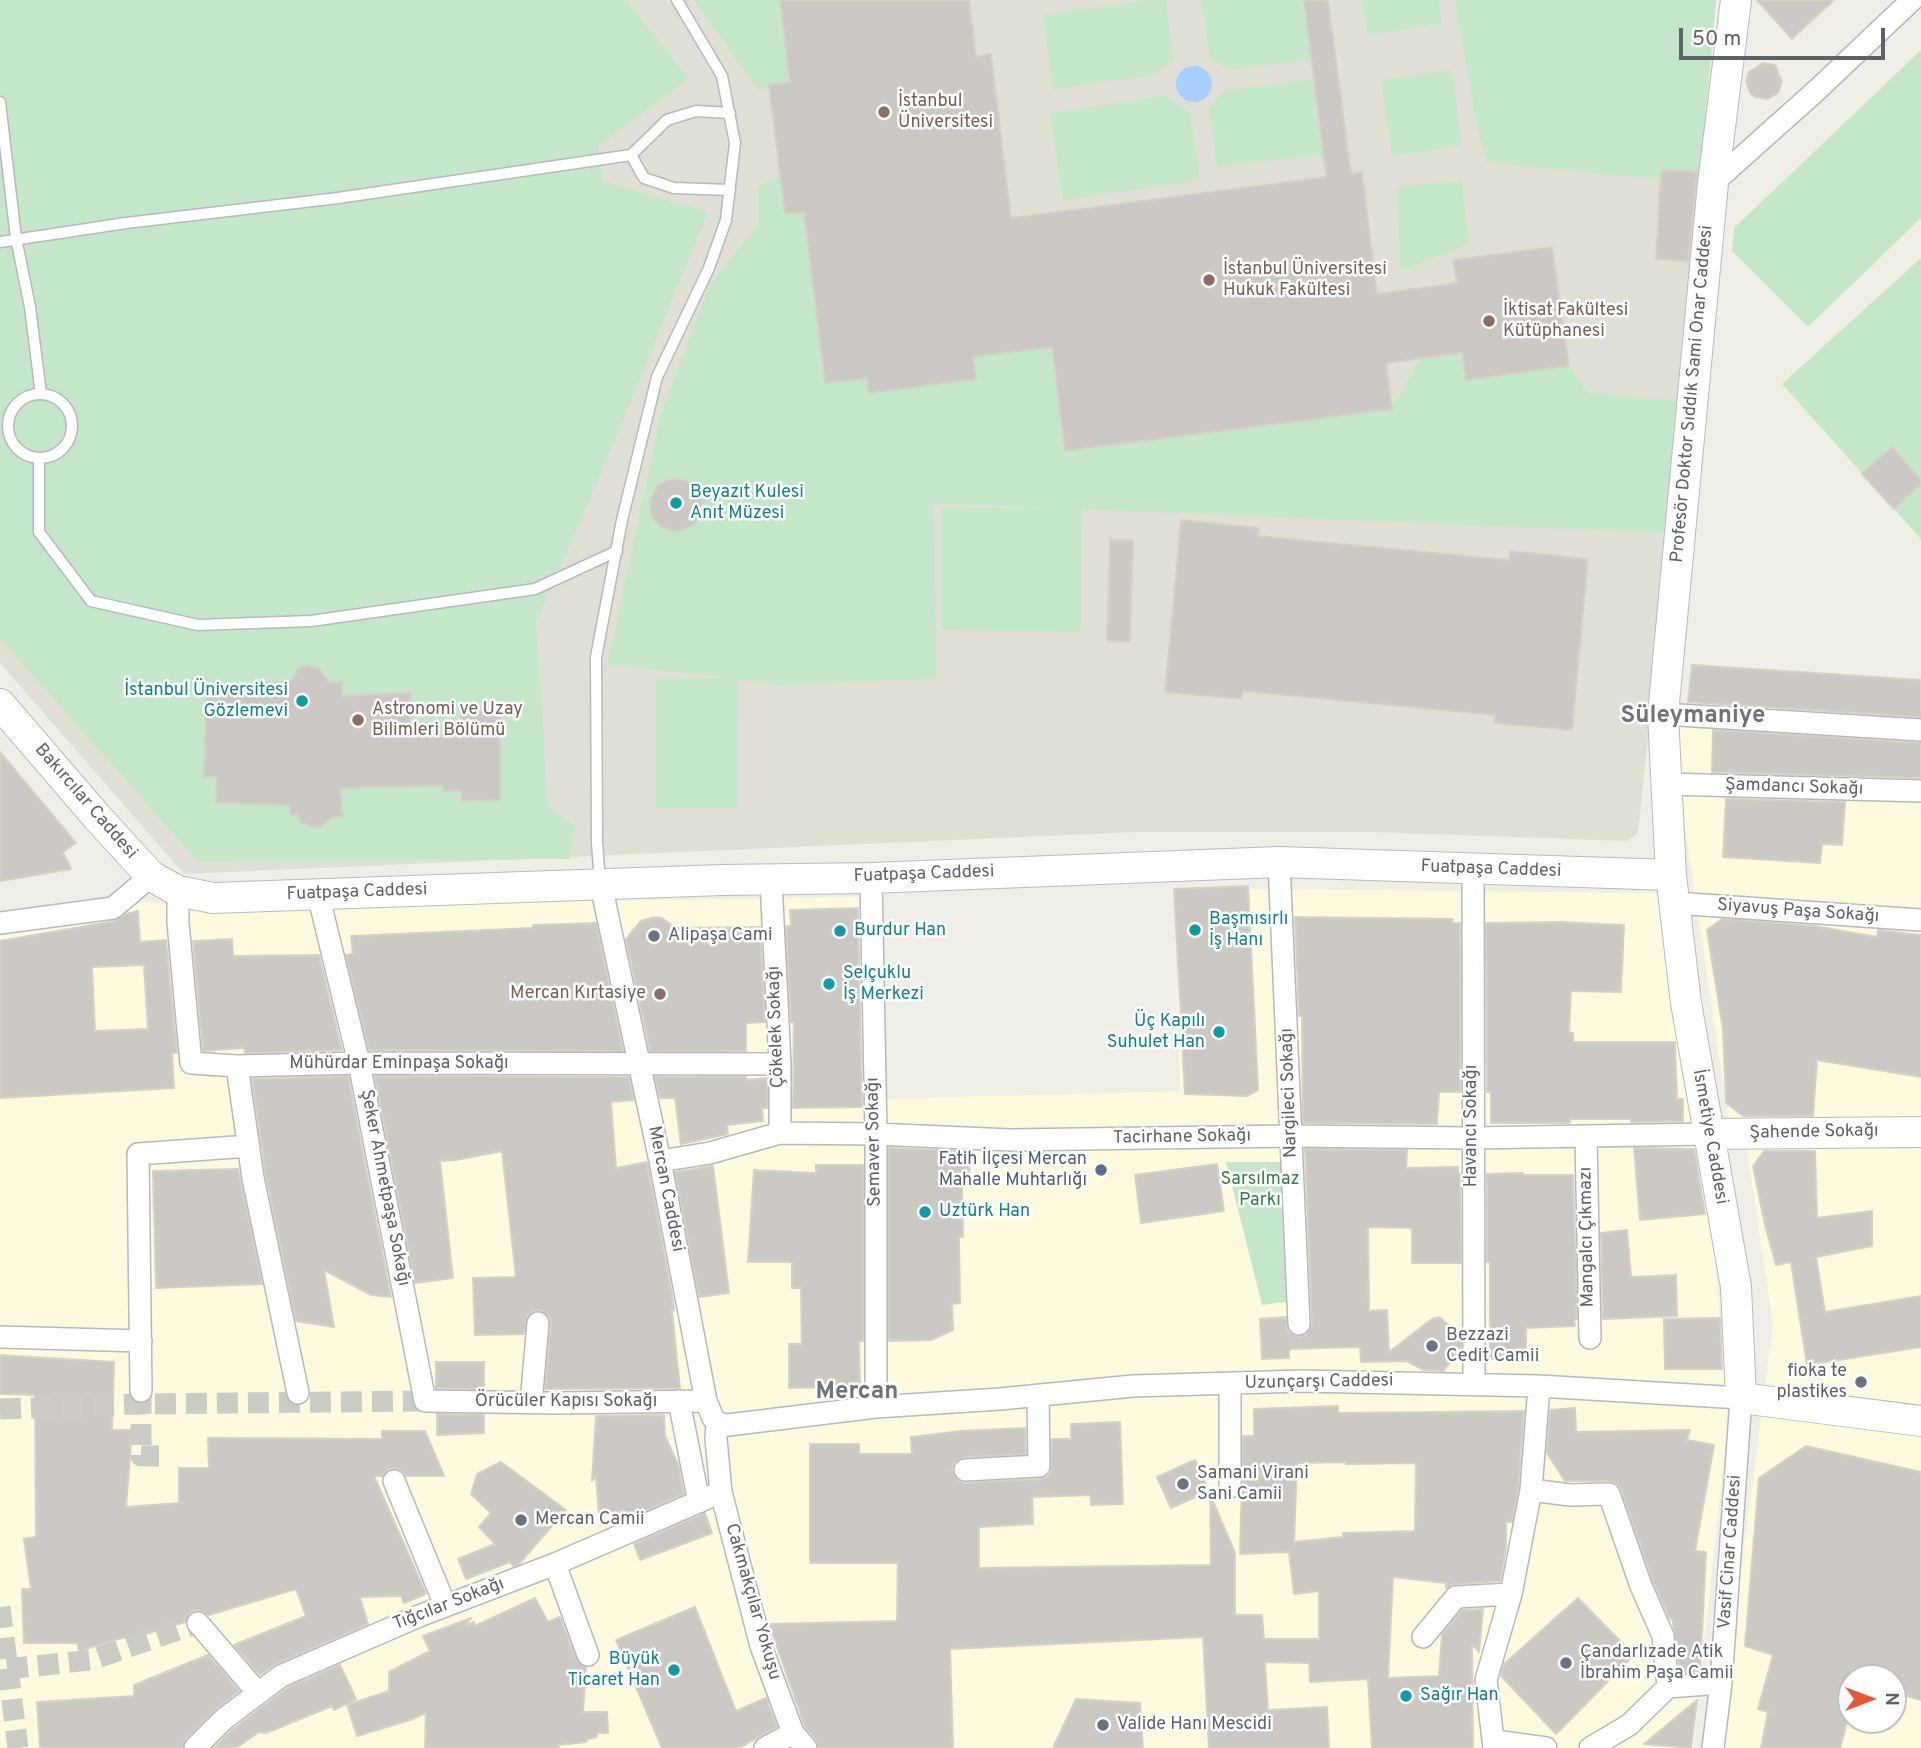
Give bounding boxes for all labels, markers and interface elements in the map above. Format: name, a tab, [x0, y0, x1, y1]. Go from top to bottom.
scale bar	[1683, 14, 1890, 58]
text: 50 m	[1692, 26, 1741, 53]
place label: İstanbul Üniversitesi	[898, 91, 993, 134]
marker: İstanbul Üniversitesi	[876, 104, 892, 120]
street label: Profesör Doktor Sıddık Sami Onar Caddesi	[1667, 224, 1719, 564]
place label: İstanbul Üniversitesi Hukuk Fakültesi	[1223, 259, 1387, 302]
marker: İstanbul Üniversitesi Hukuk Fakültesi	[1201, 272, 1217, 288]
place label: İktisat Fakültesi Kütüphanesi	[1503, 300, 1628, 342]
marker: İktisat Fakültesi Kütüphanesi	[1481, 313, 1497, 329]
place label: Beyazıt Kulesi Anıt Müzesi	[690, 482, 804, 524]
marker: Beyazıt Kulesi Anıt Müzesi	[668, 495, 684, 511]
place label: İstanbul Üniversitesi Gözlemevi	[124, 680, 288, 722]
marker: İstanbul Üniversitesi Gözlemevi	[294, 693, 310, 709]
place label: Astronomi ve Uzay Bilimleri Bölümü	[372, 699, 523, 742]
district label: Süleymaniye	[1621, 703, 1765, 731]
marker: Astronomi ve Uzay Bilimleri Bölümü	[350, 712, 366, 728]
street label: Bakırcılar Caddesi	[29, 740, 141, 864]
street label: Şamdancı Sokağı	[1725, 775, 1863, 801]
street label: Fuatpaşa Caddesi	[1420, 857, 1562, 883]
street label: Fuatpaşa Caddesi	[853, 862, 995, 888]
street label: Fuatpaşa Caddesi	[286, 880, 428, 906]
street label: Siyavuş Paşa Sokağı	[1716, 896, 1880, 928]
place label: Başmısırlı İş Hanı	[1209, 909, 1288, 951]
place label: Burdur Han	[854, 920, 946, 942]
marker: Başmısırlı İş Hanı	[1187, 922, 1203, 938]
marker: Burdur Han	[832, 923, 848, 939]
place label: Alipaşa Cami	[668, 925, 773, 947]
marker: Alipaşa Cami	[646, 928, 662, 944]
place label: Selçuklu İş Merkezi	[843, 963, 924, 1006]
street label: Çökelek Sokağı	[764, 965, 790, 1089]
marker: Selçuklu İş Merkezi	[821, 976, 837, 992]
place label: Mercan Kırtasiye	[510, 983, 646, 1005]
marker: Mercan Kırtasiye	[652, 986, 668, 1002]
place label: Üç Kapılı Suhulet Han	[1107, 1011, 1205, 1054]
marker: Üç Kapılı Suhulet Han	[1211, 1024, 1227, 1040]
street label: Nargileci Sokağı	[1277, 1028, 1303, 1158]
street label: Mühürdar Eminpaşa Sokağı	[289, 1053, 509, 1075]
street label: Havancı Sokağı	[1461, 1065, 1483, 1187]
street label: İsmetiye Caddesi	[1686, 1068, 1732, 1206]
street label: Semaver Sokağı	[863, 1077, 887, 1207]
street label: Şeker Ahmetpaşa Sokağı	[354, 1088, 414, 1288]
street label: Şahende Sokağı	[1749, 1121, 1879, 1145]
street label: Mercan Caddesi	[642, 1124, 688, 1254]
street label: Tacirhane Sokağı	[1113, 1126, 1251, 1150]
place label: Fatih İlçesi Mercan Mahalle Muhtarlığı	[938, 1149, 1087, 1192]
marker: Fatih İlçesi Mercan Mahalle Muhtarlığı	[1093, 1162, 1109, 1178]
street label: Mangalcı Çıkmazı	[1576, 1166, 1600, 1308]
park label: Sarsılmaz Parkı	[1221, 1169, 1299, 1212]
place label: Uztürk Han	[939, 1201, 1030, 1223]
marker: Uztürk Han	[917, 1204, 933, 1220]
place label: Bezzazi Cedit Camii	[1446, 1325, 1539, 1368]
marker: Bezzazi Cedit Camii	[1424, 1338, 1440, 1354]
place label: fioka te plastikes	[1776, 1361, 1847, 1404]
street label: Uzunçarşı Caddesi	[1244, 1371, 1394, 1395]
marker: fioka te plastikes	[1853, 1374, 1869, 1390]
district label: Mercan	[816, 1379, 898, 1407]
street label: Örücüler Kapısı Sokağı	[475, 1391, 657, 1413]
place label: Samani Virani Sani Camii	[1197, 1463, 1309, 1506]
street label: Vasif Cinar Caddesi	[1715, 1474, 1747, 1630]
marker: Samani Virani Sani Camii	[1175, 1476, 1191, 1492]
place label: Mercan Camii	[535, 1509, 645, 1531]
marker: Mercan Camii	[513, 1512, 529, 1528]
street label: Cakmakçılar Yokuşu	[719, 1521, 785, 1683]
street label: Tığcılar Sokağı	[390, 1574, 508, 1636]
place label: Çandarlızade Atik İbrahim Paşa Camii	[1580, 1642, 1734, 1684]
place label: Büyük Ticaret Han	[567, 1649, 660, 1692]
marker: Çandarlızade Atik İbrahim Paşa Camii	[1558, 1655, 1574, 1671]
marker: Büyük Ticaret Han	[666, 1662, 682, 1678]
north arrow	[1837, 1664, 1907, 1734]
place label: Sağır Han	[1420, 1685, 1499, 1707]
marker: Sağır Han	[1398, 1688, 1414, 1704]
text: N	[1879, 1692, 1903, 1706]
place label: Valide Hanı Mescidi	[1117, 1714, 1272, 1736]
marker: Valide Hanı Mescidi	[1095, 1717, 1111, 1733]

